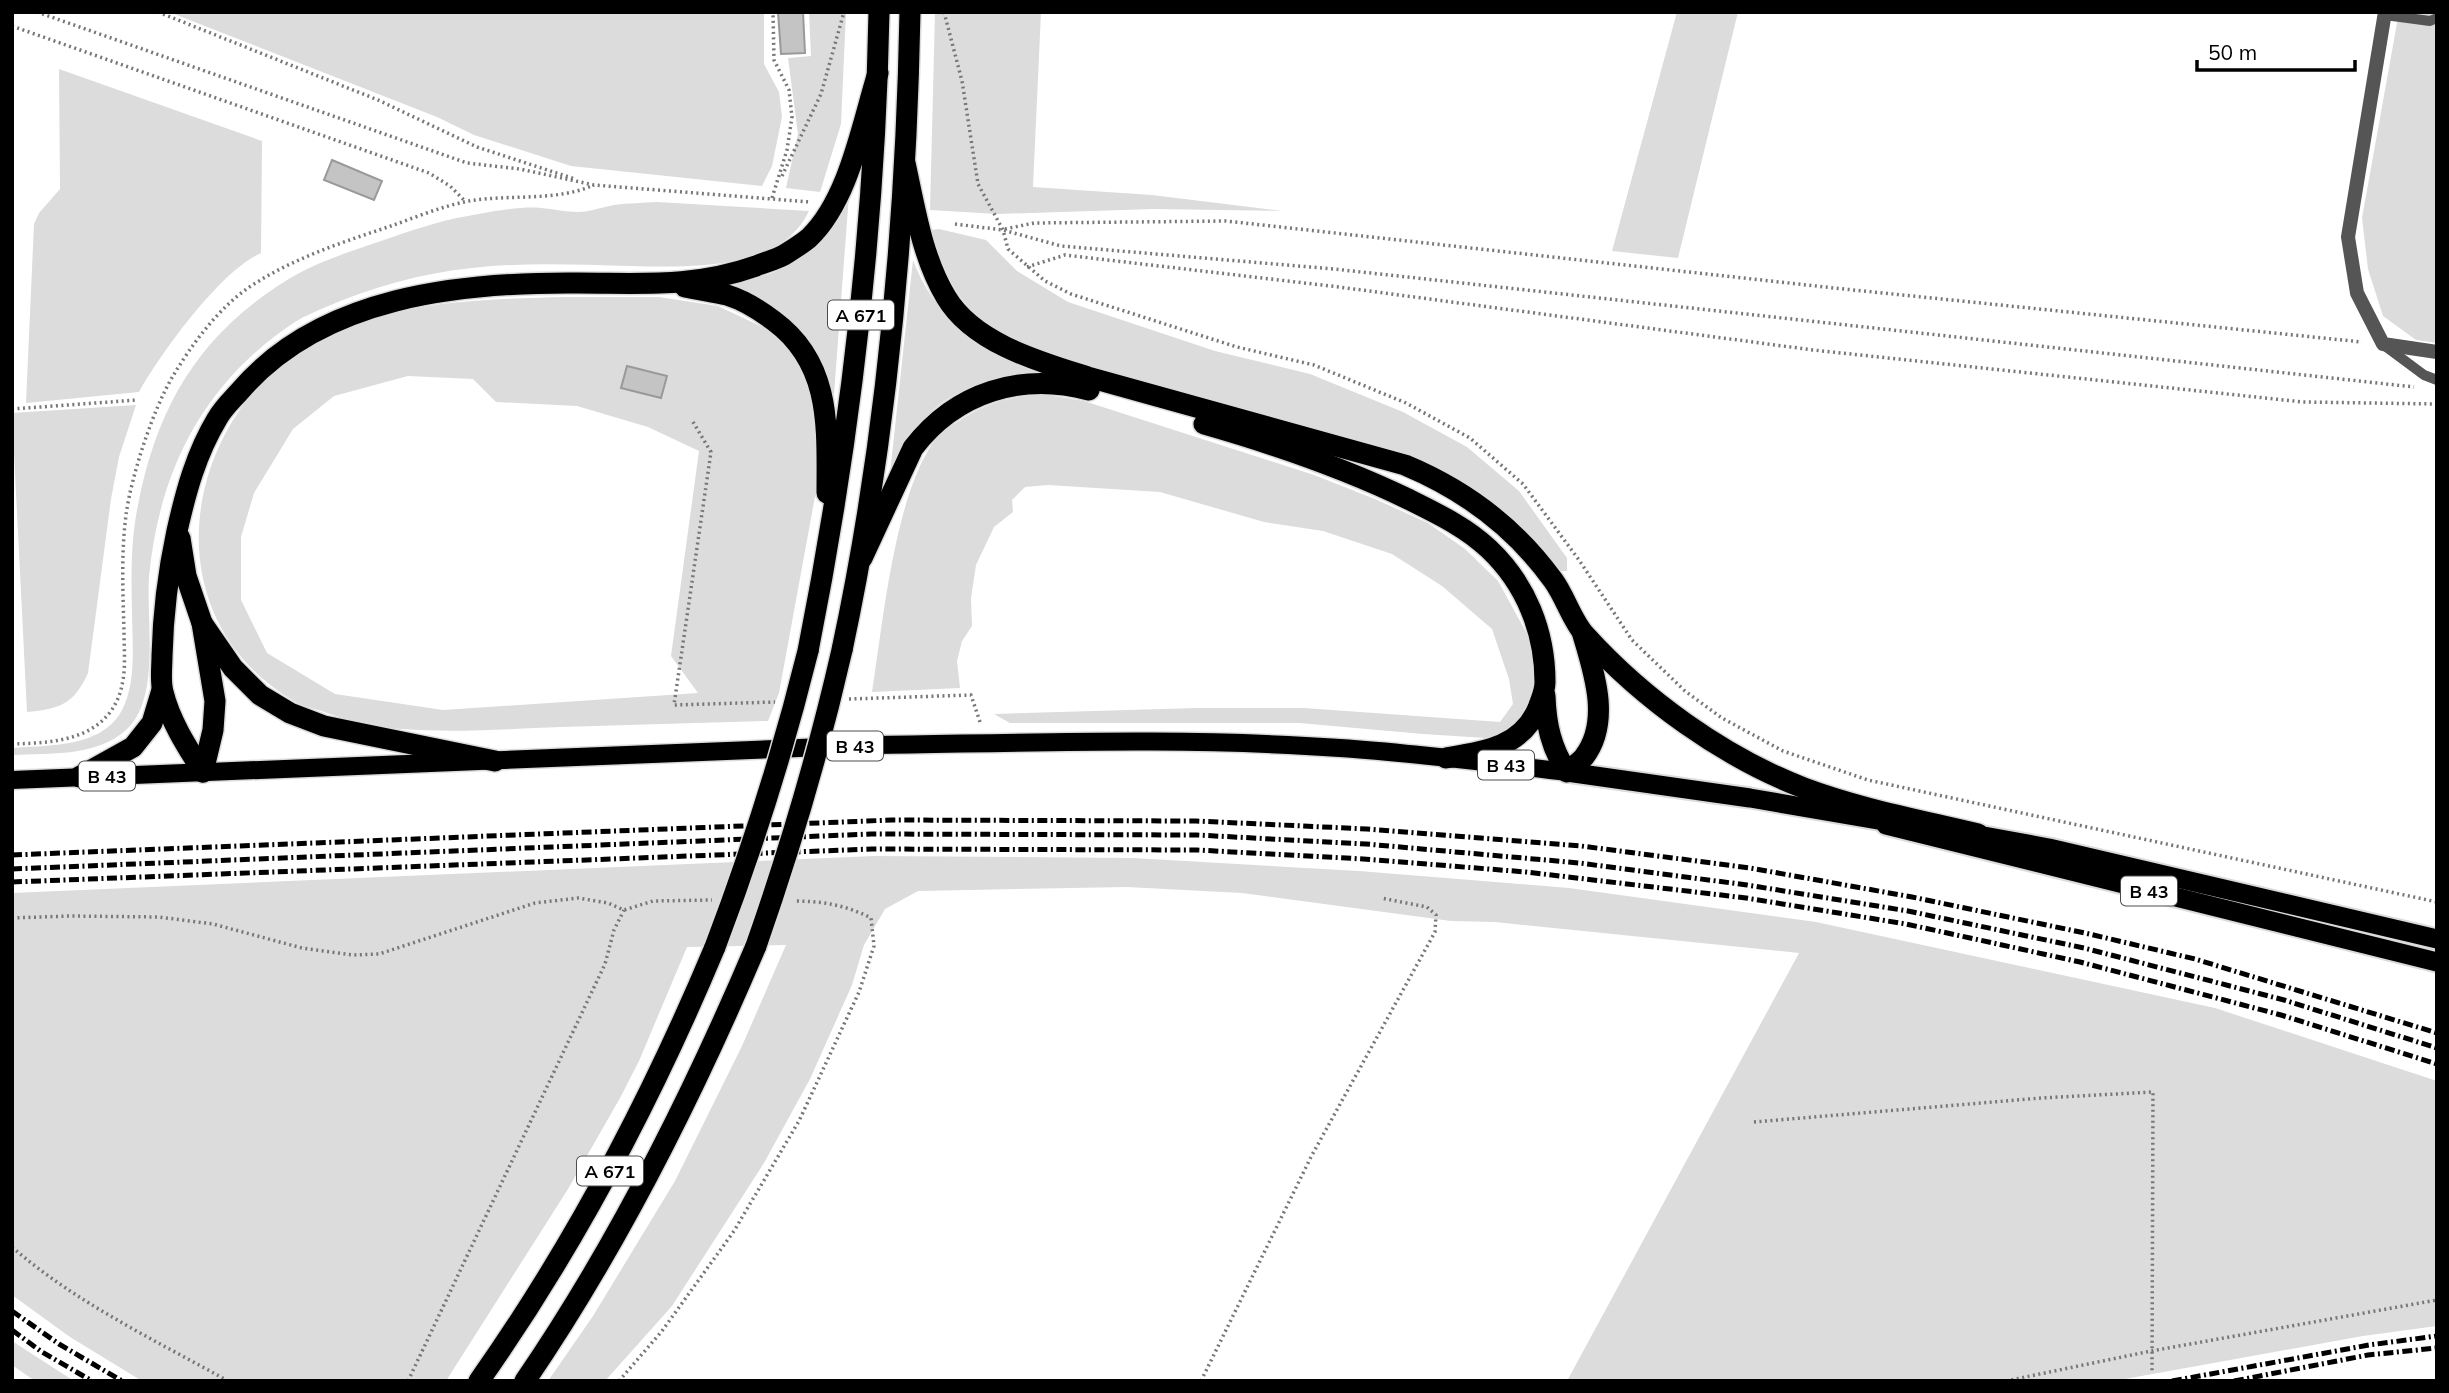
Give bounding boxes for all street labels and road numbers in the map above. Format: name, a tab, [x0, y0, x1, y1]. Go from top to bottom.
road number: A 671	[828, 300, 894, 330]
road number: B 43	[827, 732, 883, 760]
road number: B 43	[1478, 750, 1534, 780]
road number: B 43	[79, 762, 135, 790]
road number: B 43	[2121, 876, 2177, 906]
road number: A 671	[577, 1156, 643, 1186]

